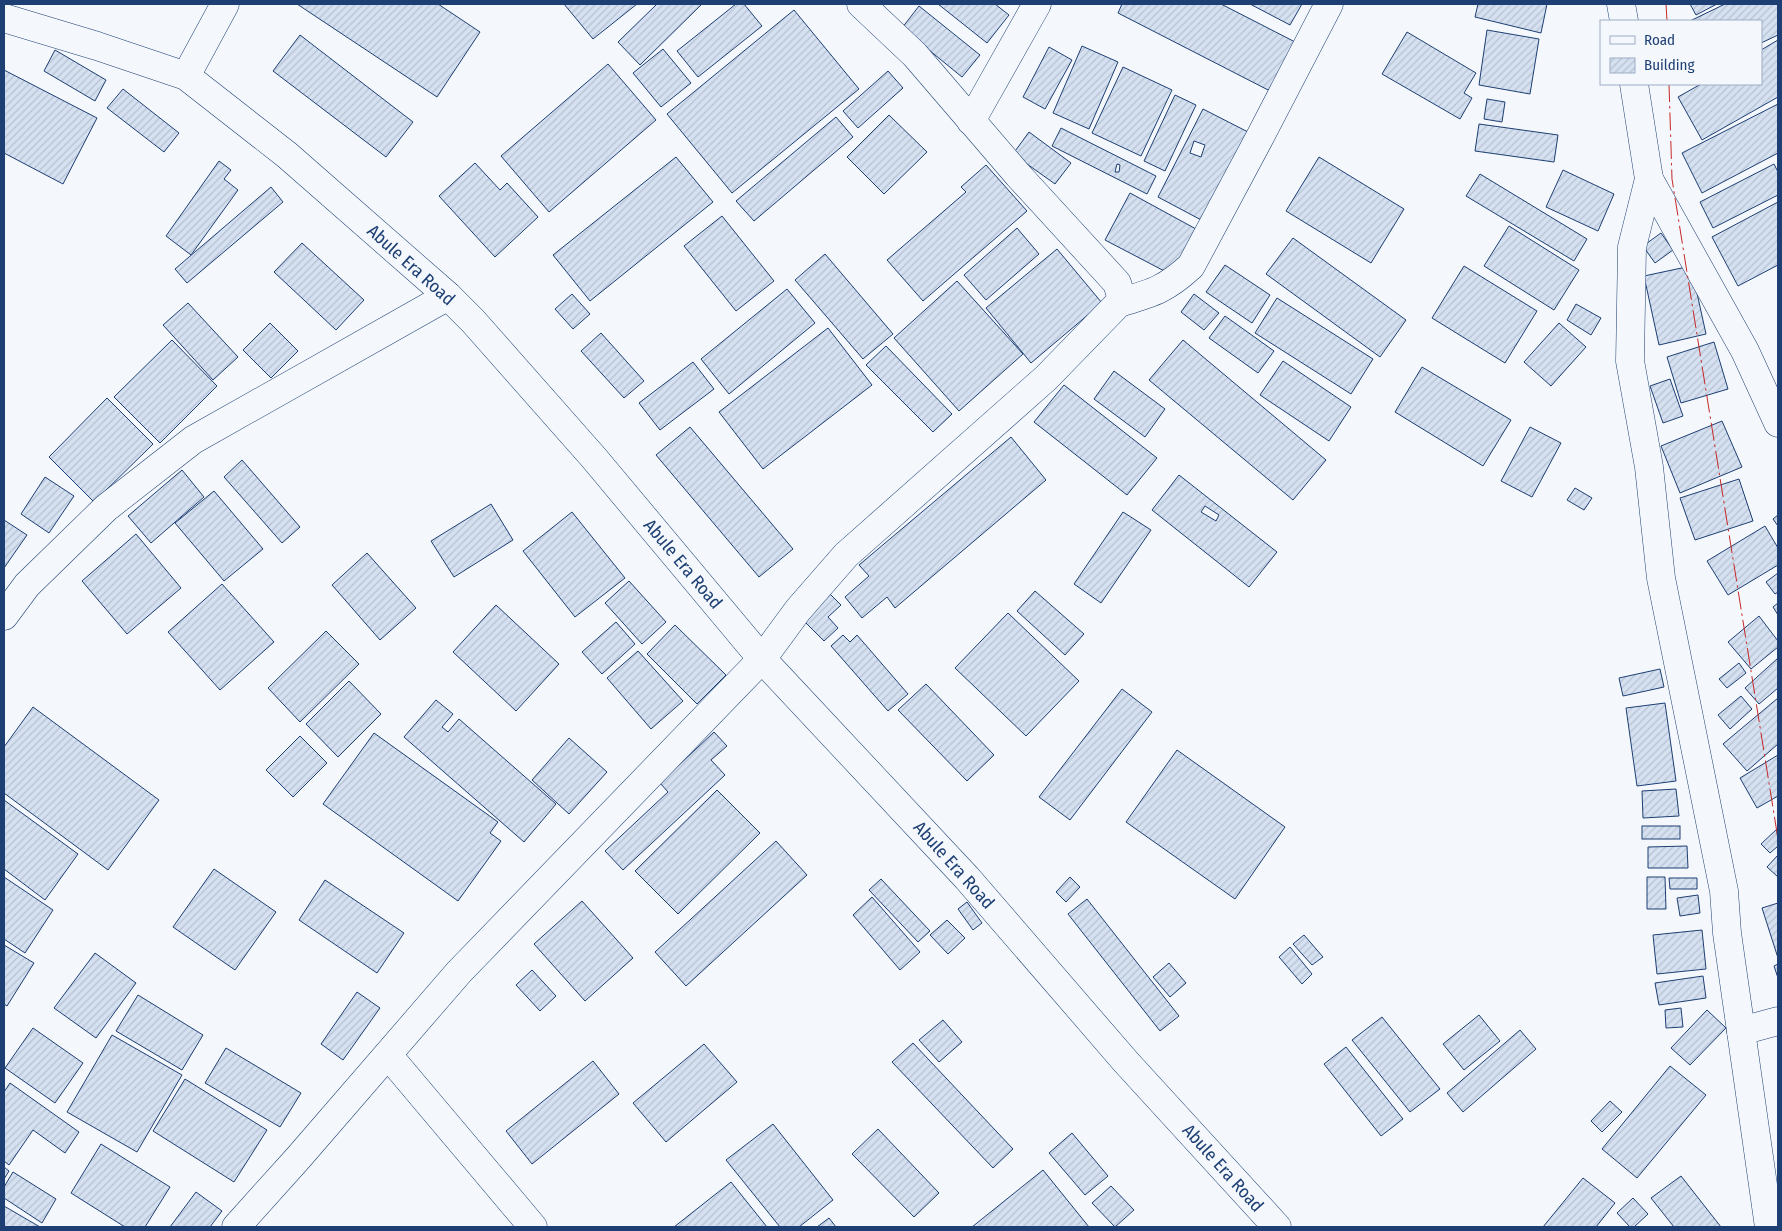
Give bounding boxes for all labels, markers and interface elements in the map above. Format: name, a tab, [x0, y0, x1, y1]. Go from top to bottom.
legend	[1600, 20, 1762, 85]
text: Road	[1644, 31, 1675, 49]
text: Building	[1644, 56, 1695, 74]
street label: Abule Era Road	[363, 220, 459, 310]
street label: Abule Era Road	[639, 515, 727, 613]
street label: Abule Era Road	[909, 817, 999, 913]
street label: Abule Era Road	[1178, 1120, 1268, 1216]

